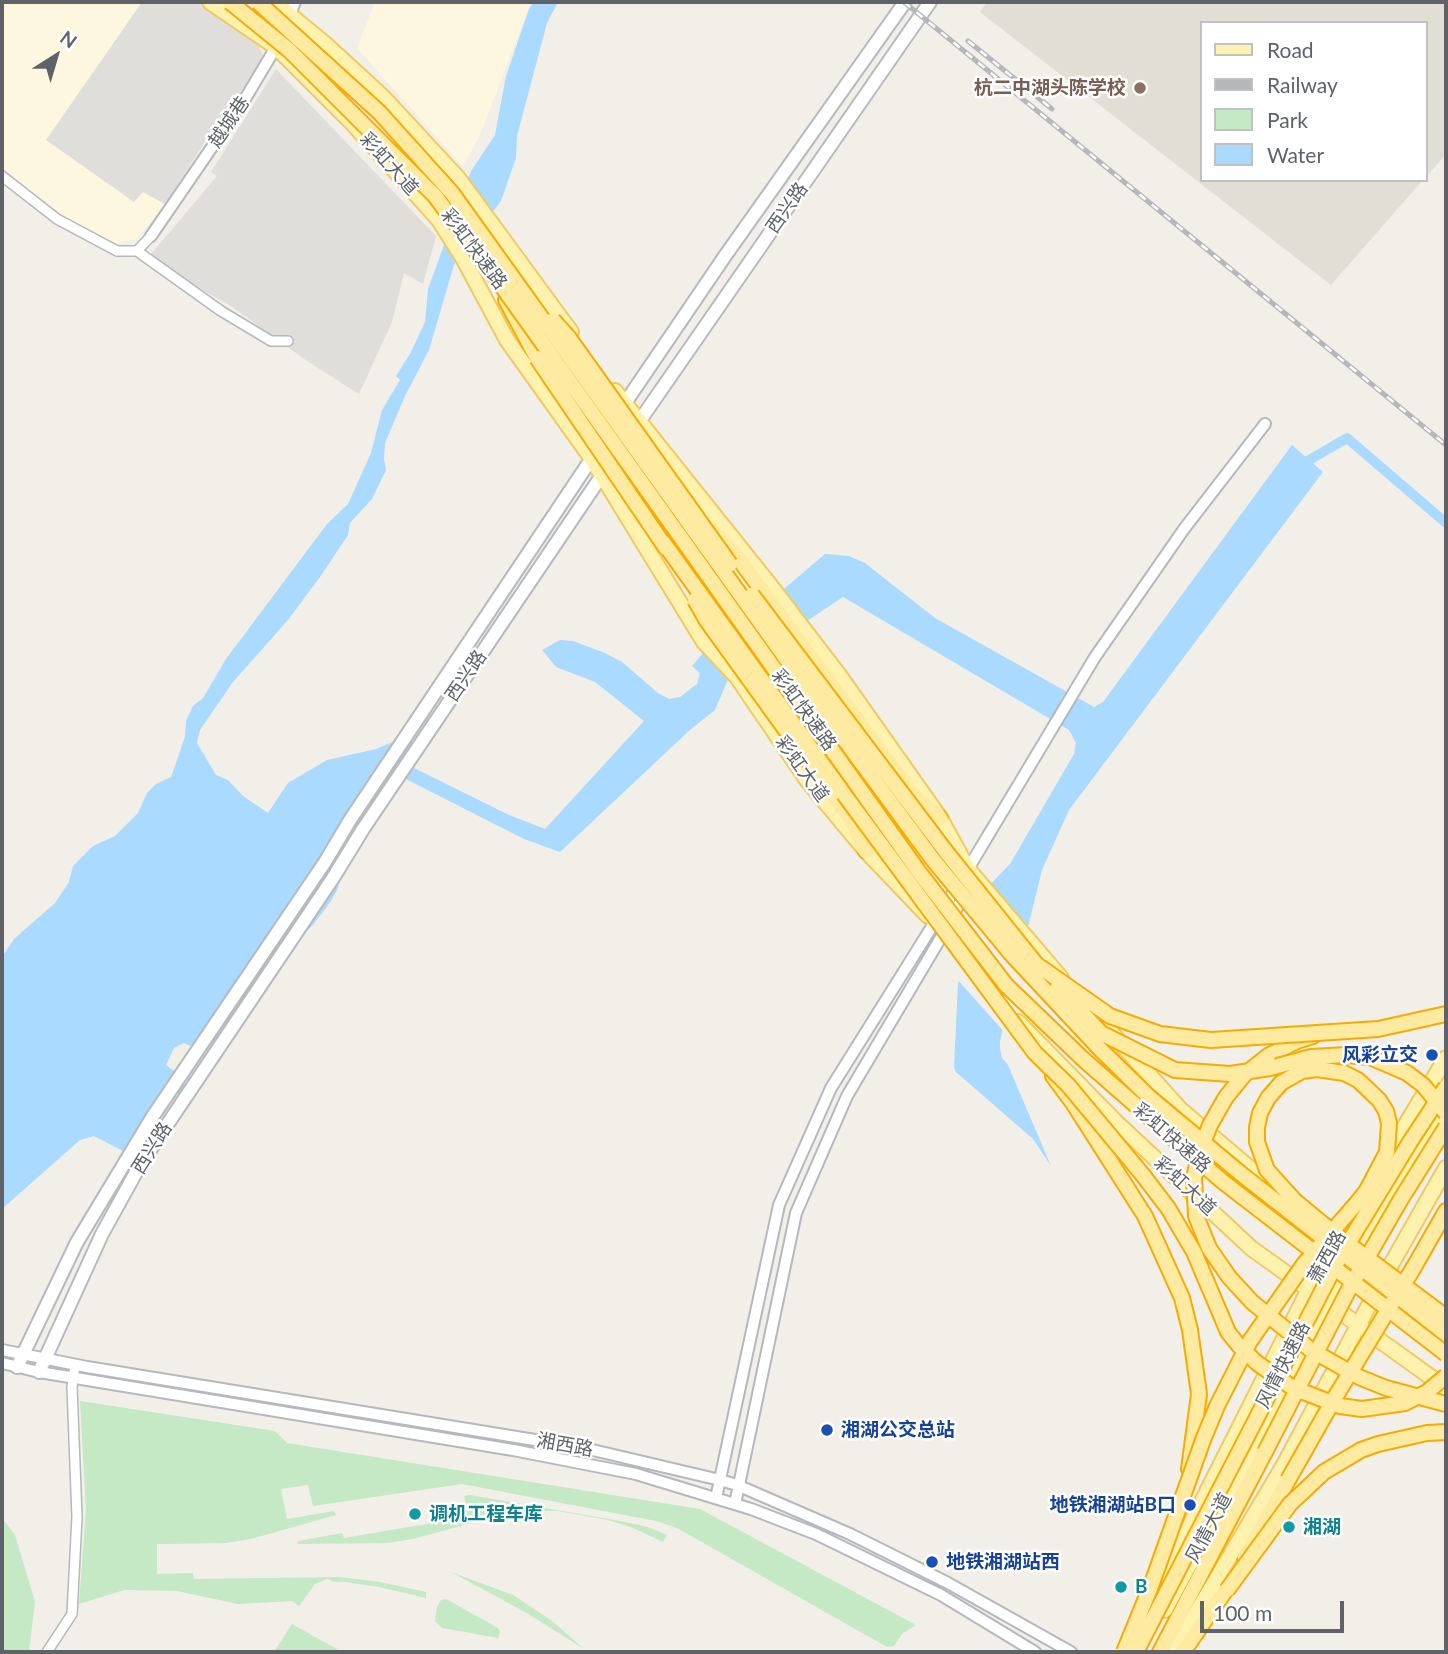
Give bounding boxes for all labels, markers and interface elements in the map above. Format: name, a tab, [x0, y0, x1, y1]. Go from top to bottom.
north arrow	[21, 21, 91, 91]
legend	[1200, 21, 1427, 182]
text: N	[56, 25, 82, 52]
text: Road	[1267, 37, 1314, 62]
text: Railway	[1267, 72, 1338, 97]
place label: 杭二中湖头陈学校	[974, 77, 1126, 99]
marker: 杭二中湖头陈学校	[1132, 80, 1148, 96]
street label: 越城巷	[204, 92, 254, 152]
text: Park	[1267, 107, 1308, 132]
street label: 彩虹大道	[355, 128, 423, 200]
text: Water	[1267, 142, 1324, 167]
street label: 西兴路	[761, 178, 813, 238]
street label: 彩虹快速路	[436, 204, 512, 294]
street label: 西兴路	[441, 646, 491, 706]
street label: 彩虹快速路	[767, 665, 841, 755]
street label: 彩虹大道	[770, 732, 834, 806]
place label: 风彩立交	[1342, 1044, 1418, 1066]
marker: 风彩立交	[1424, 1047, 1440, 1063]
street label: 彩虹快速路	[1129, 1098, 1215, 1178]
street label: 西兴路	[127, 1118, 177, 1178]
street label: 彩虹大道	[1149, 1152, 1221, 1220]
street label: 萧西路	[1303, 1227, 1351, 1287]
street label: 风情快速路	[1251, 1318, 1315, 1412]
place label: 湘湖公交总站	[841, 1419, 955, 1441]
marker: 湘湖公交总站	[819, 1422, 835, 1438]
street label: 湘西路	[535, 1429, 595, 1461]
street label: 风情大道	[1181, 1489, 1237, 1567]
place label: 地铁湘湖站B口	[1049, 1494, 1176, 1516]
marker: 地铁湘湖站B口	[1182, 1497, 1198, 1513]
place label: 调机工程车库	[429, 1503, 543, 1525]
marker: 调机工程车库	[407, 1506, 423, 1522]
place label: 湘湖	[1303, 1516, 1341, 1538]
marker: 湘湖	[1281, 1519, 1297, 1535]
place label: 地铁湘湖站西	[946, 1551, 1060, 1573]
marker: 地铁湘湖站西	[924, 1554, 940, 1570]
place label: B	[1135, 1576, 1148, 1598]
marker: B	[1113, 1579, 1129, 1595]
scale bar	[1203, 1588, 1346, 1632]
text: 100 m	[1213, 1600, 1272, 1625]

